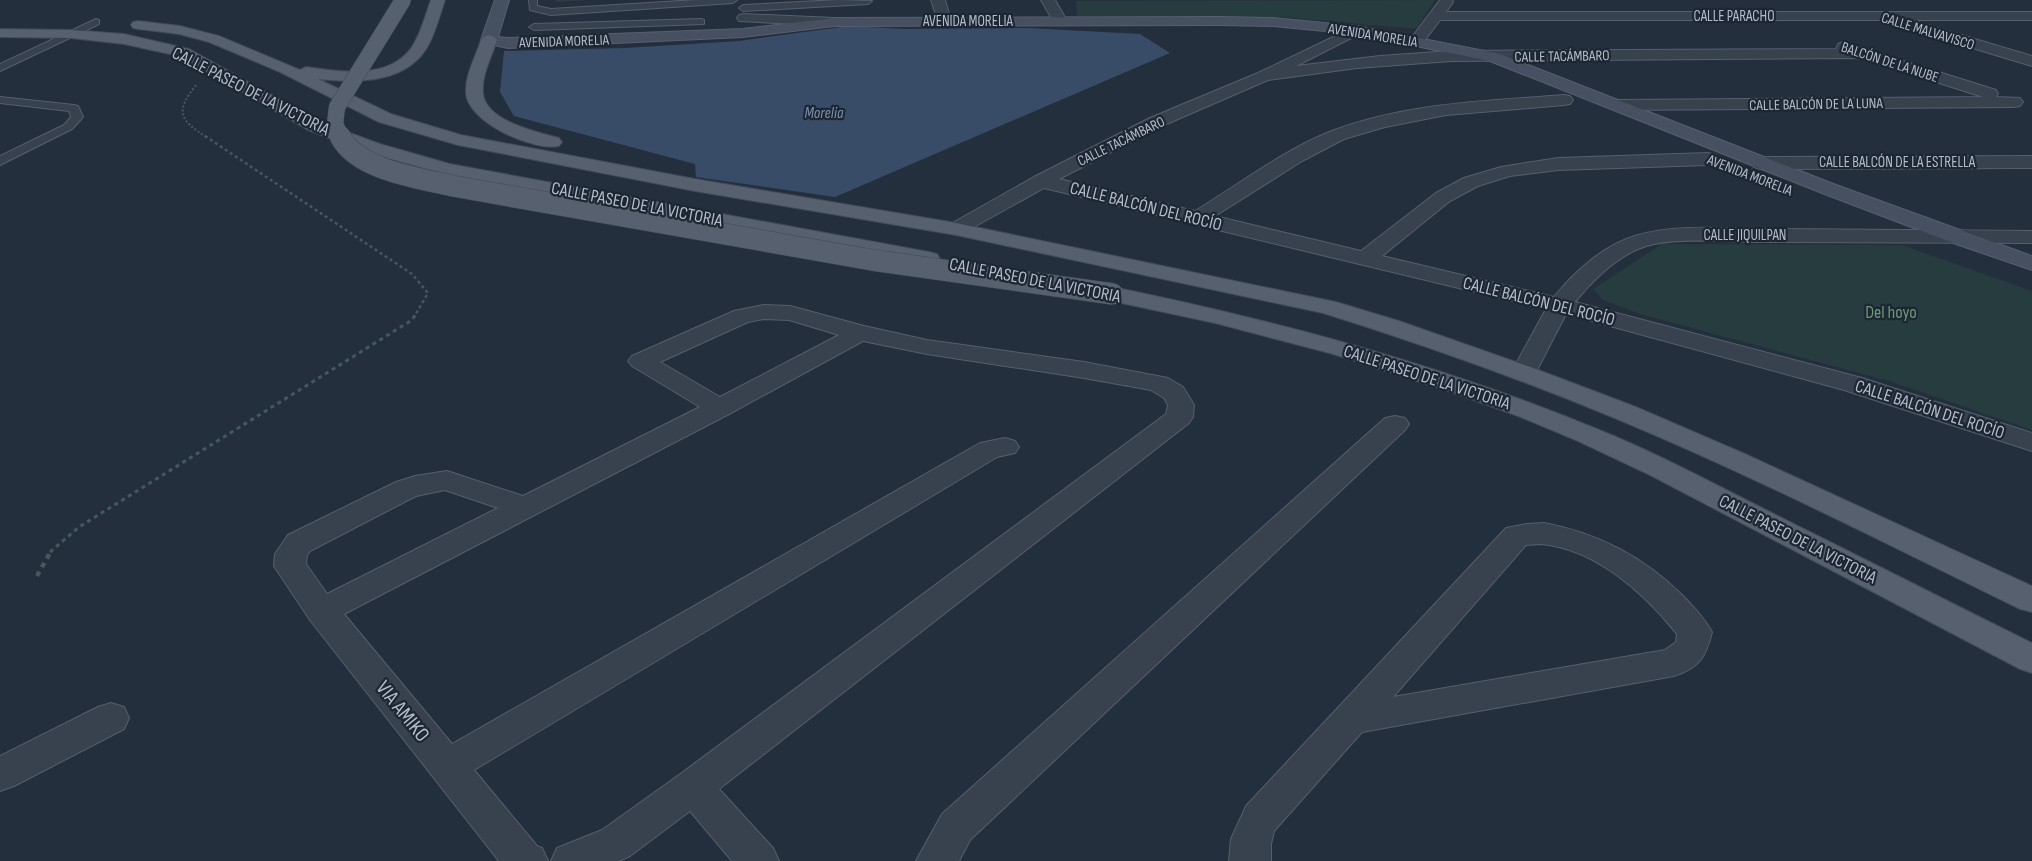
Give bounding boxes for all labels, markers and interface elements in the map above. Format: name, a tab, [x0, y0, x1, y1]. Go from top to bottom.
street label: CALLE PARACHO	[1693, 7, 1775, 26]
street label: CALLE MALVAVISCO	[1879, 8, 1977, 55]
street label: AVENIDA MORELIA	[922, 12, 1014, 31]
street label: AVENIDA MORELIA	[1326, 19, 1419, 52]
street label: AVENIDA MORELIA	[518, 30, 610, 53]
street label: BALCÓN DE LA NUBE	[1839, 38, 1941, 87]
street label: CALLE PASEO DE LA VICTORIA	[169, 43, 333, 140]
street label: CALLE TACÁMBARO	[1514, 46, 1610, 67]
street label: CALLE BALCÓN DE LA LUNA	[1749, 94, 1884, 115]
water label: Morelia	[805, 104, 844, 123]
street label: CALLE TACÁMBARO	[1074, 112, 1168, 171]
street label: AVENIDA MORELIA	[1703, 150, 1796, 201]
street label: CALLE BALCÓN DE LA ESTRELLA	[1819, 153, 1976, 172]
street label: CALLE BALCÓN DEL ROCÍO	[1068, 177, 1224, 236]
street label: CALLE PASEO DE LA VICTORIA	[550, 178, 725, 231]
street label: CALLE JIQUILPAN	[1704, 226, 1786, 245]
street label: CALLE PASEO DE LA VICTORIA	[948, 254, 1123, 307]
street label: CALLE BALCÓN DEL ROCÍO	[1461, 272, 1617, 331]
park label: Del hoyo	[1865, 302, 1917, 323]
street label: CALLE PASEO DE LA VICTORIA	[1341, 341, 1513, 414]
street label: CALLE BALCÓN DEL ROCÍO	[1853, 375, 2007, 444]
street label: CALLE PASEO DE LA VICTORIA	[1716, 491, 1880, 588]
street label: VIA AMIKO	[370, 676, 435, 747]

